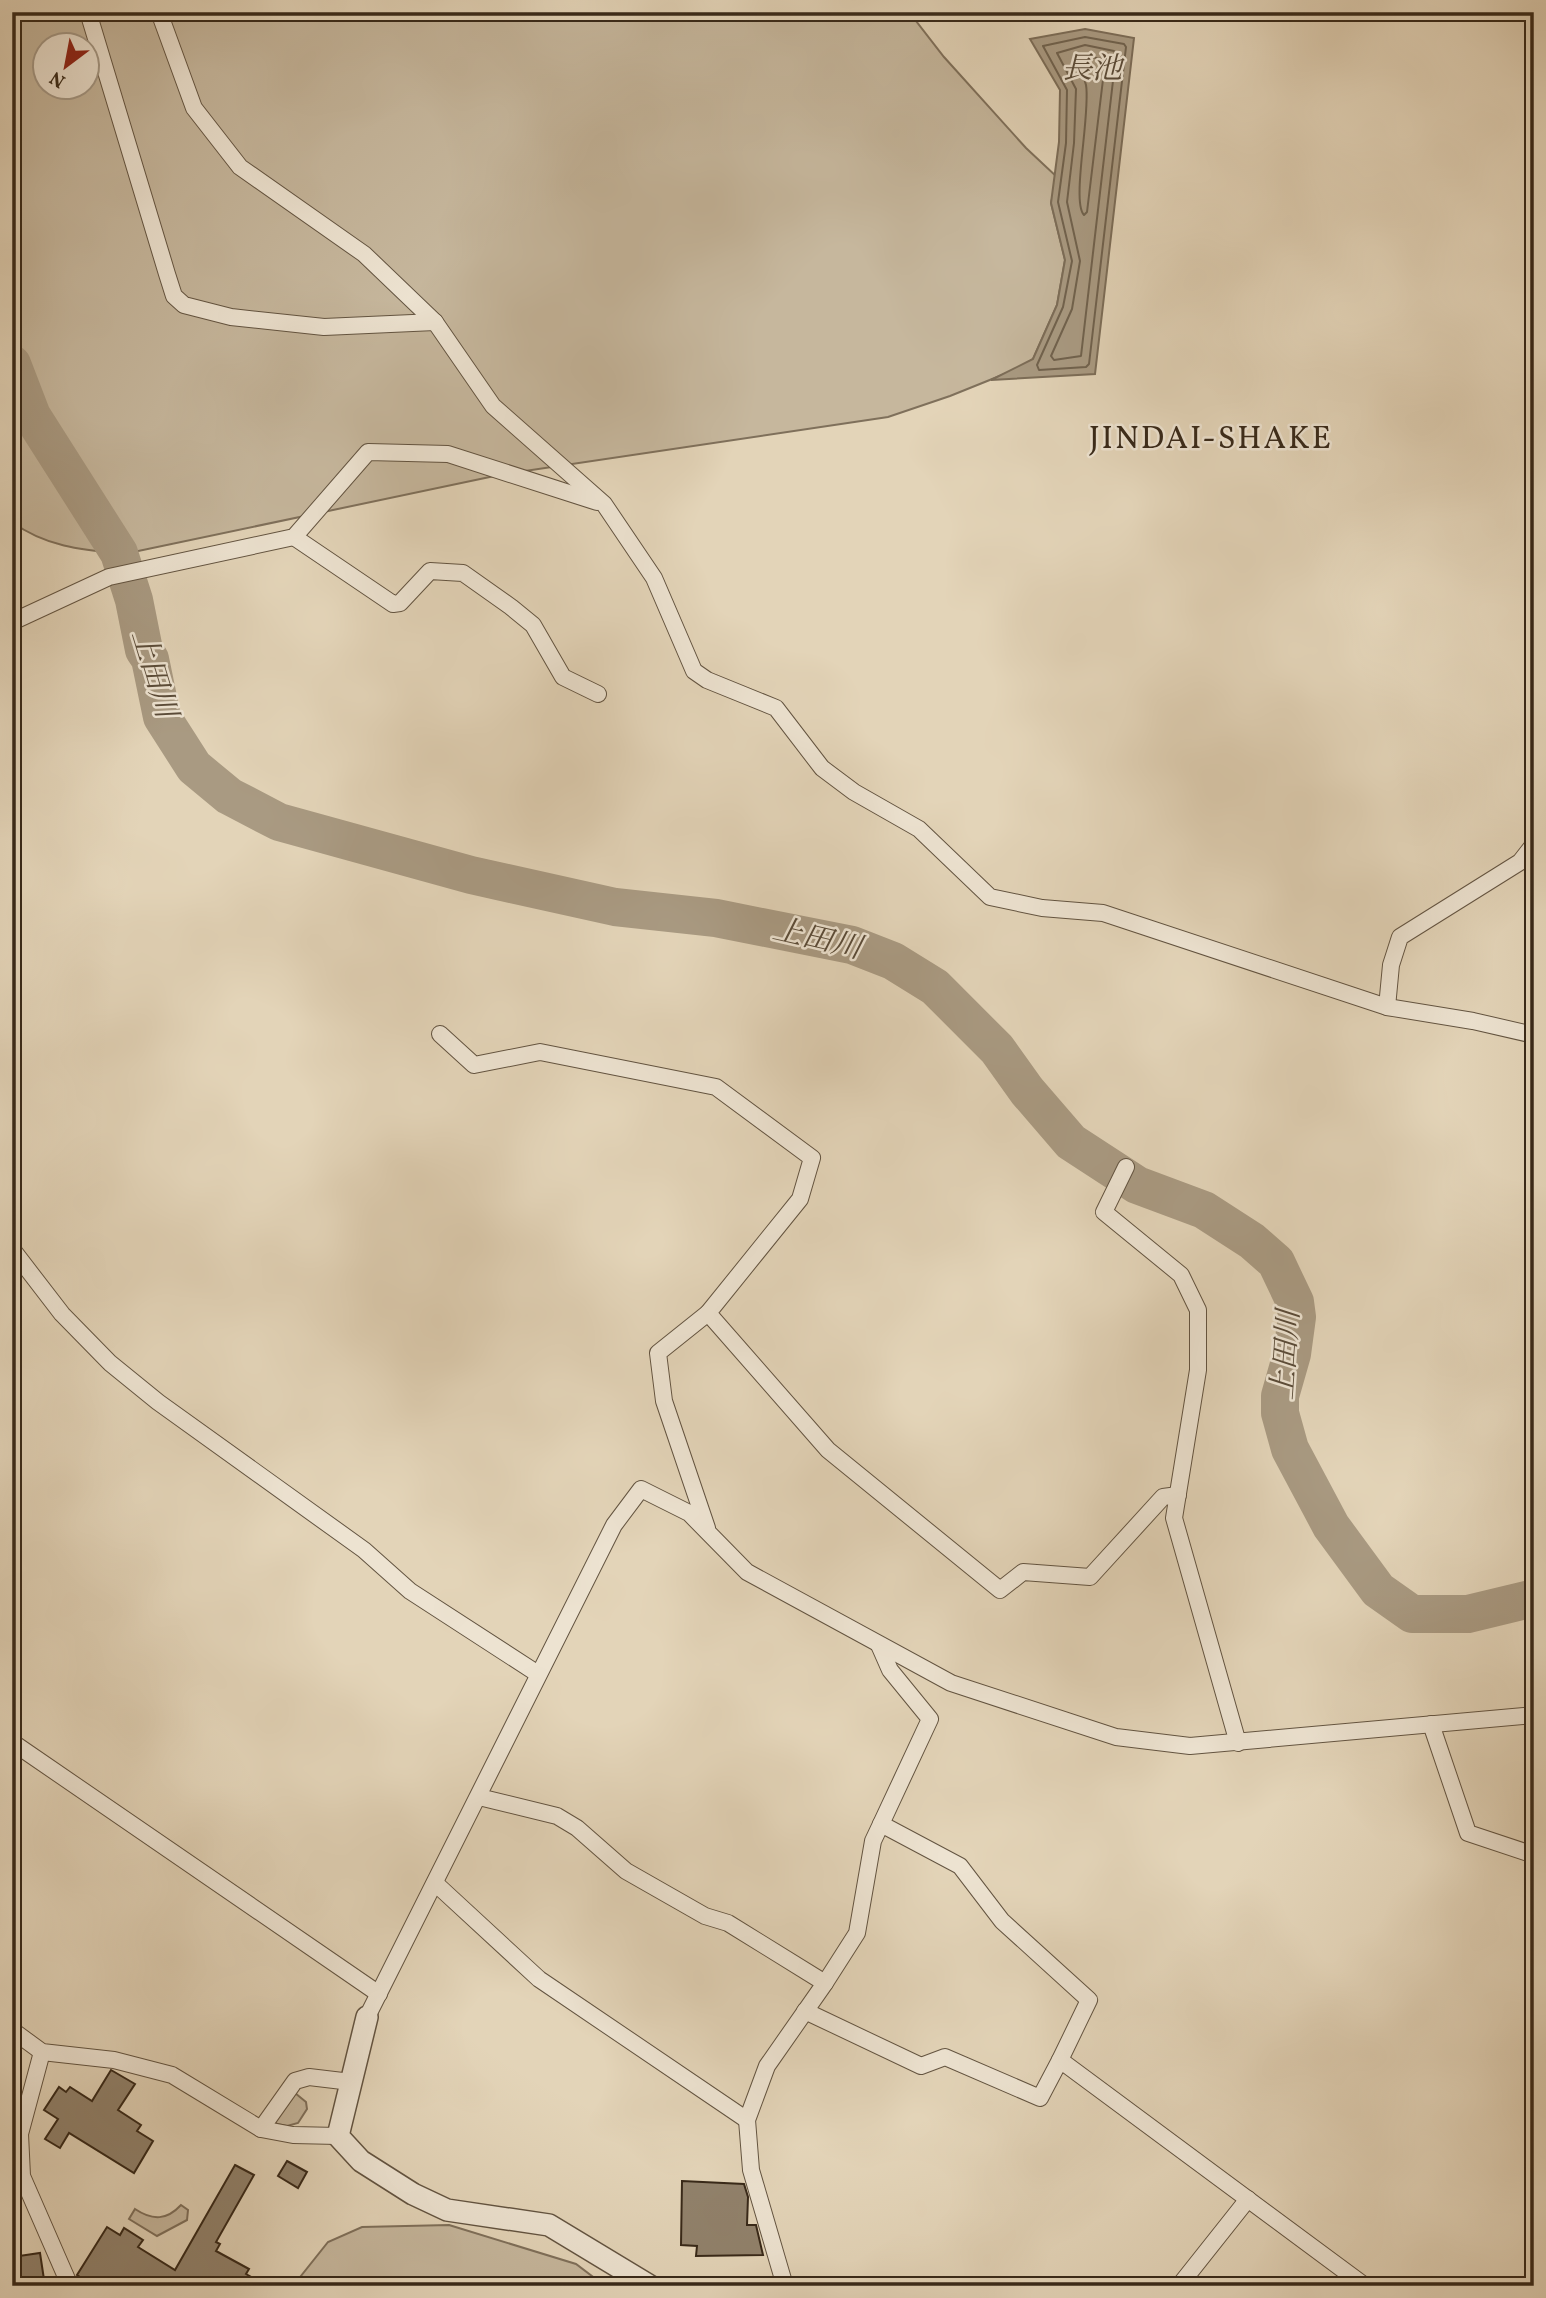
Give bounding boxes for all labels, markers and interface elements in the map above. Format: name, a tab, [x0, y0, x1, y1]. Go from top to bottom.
north arrow	[32, 32, 102, 102]
water label: 長池	[1062, 49, 1125, 91]
text: N	[45, 64, 71, 93]
district label: JINDAI-SHAKE	[1089, 418, 1333, 462]
water label: 上田川	[120, 625, 187, 726]
water label: 上田川	[768, 909, 868, 971]
water label: 上田川	[1263, 1306, 1311, 1401]

